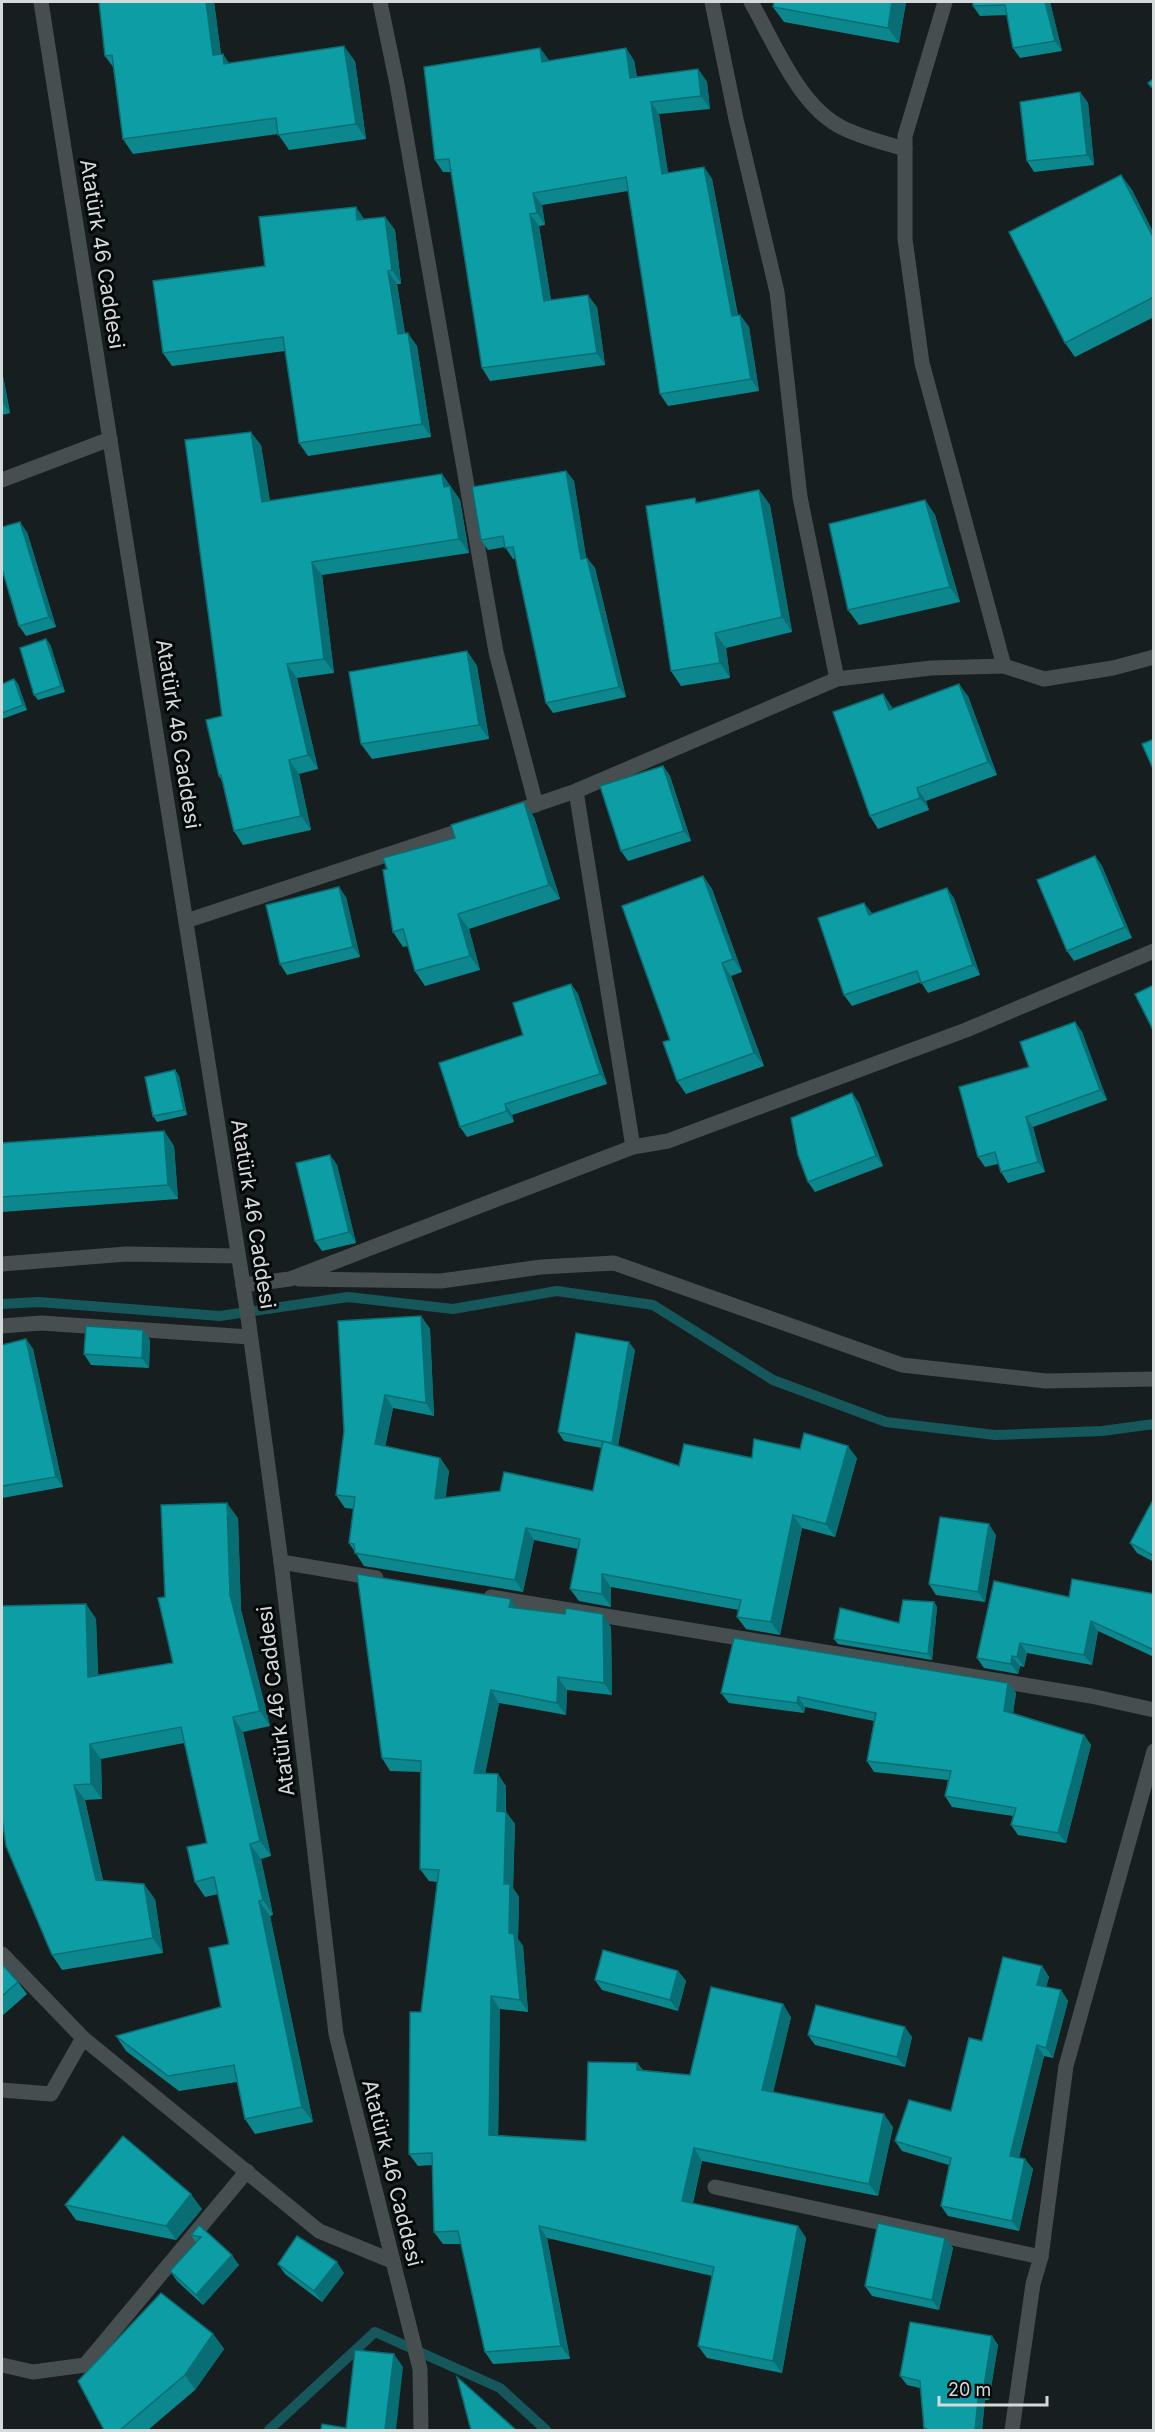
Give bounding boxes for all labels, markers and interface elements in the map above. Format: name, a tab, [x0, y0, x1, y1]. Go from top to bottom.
street label: Atatürk 46 Caddesi	[75, 157, 130, 350]
street label: Atatürk 46 Caddesi	[151, 637, 206, 830]
street label: Atatürk 46 Caddesi	[226, 1117, 281, 1310]
street label: Atatürk 46 Caddesi	[251, 1604, 300, 1798]
street label: Atatürk 46 Caddesi	[357, 2077, 428, 2269]
scale bar	[939, 2369, 1047, 2407]
text: 20 m	[948, 2379, 991, 2400]

